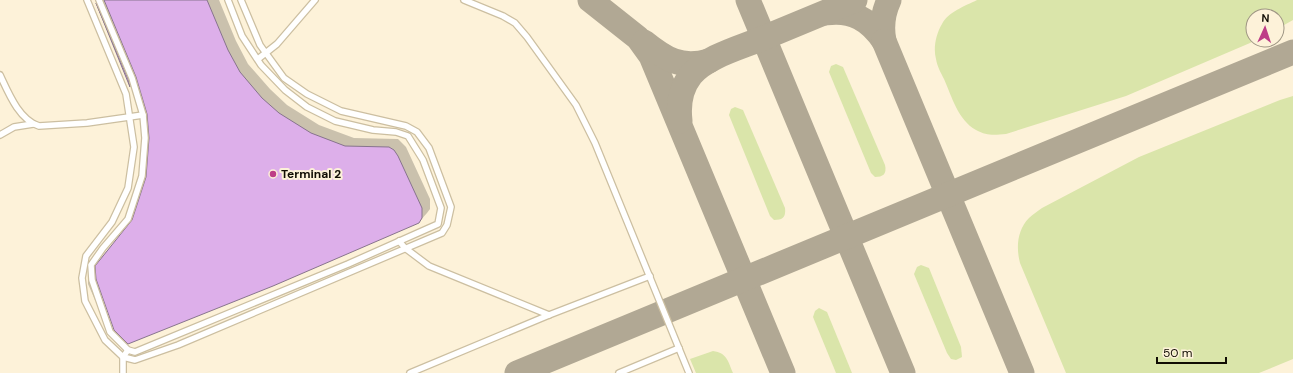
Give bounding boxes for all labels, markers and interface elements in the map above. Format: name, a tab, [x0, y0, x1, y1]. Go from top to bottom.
north arrow	[1245, 8, 1285, 48]
text: N	[1261, 11, 1270, 25]
place label: Terminal 2	[281, 166, 341, 182]
marker: Terminal 2	[268, 169, 278, 179]
scale bar	[1157, 339, 1226, 365]
text: 50 m	[1163, 345, 1192, 361]

